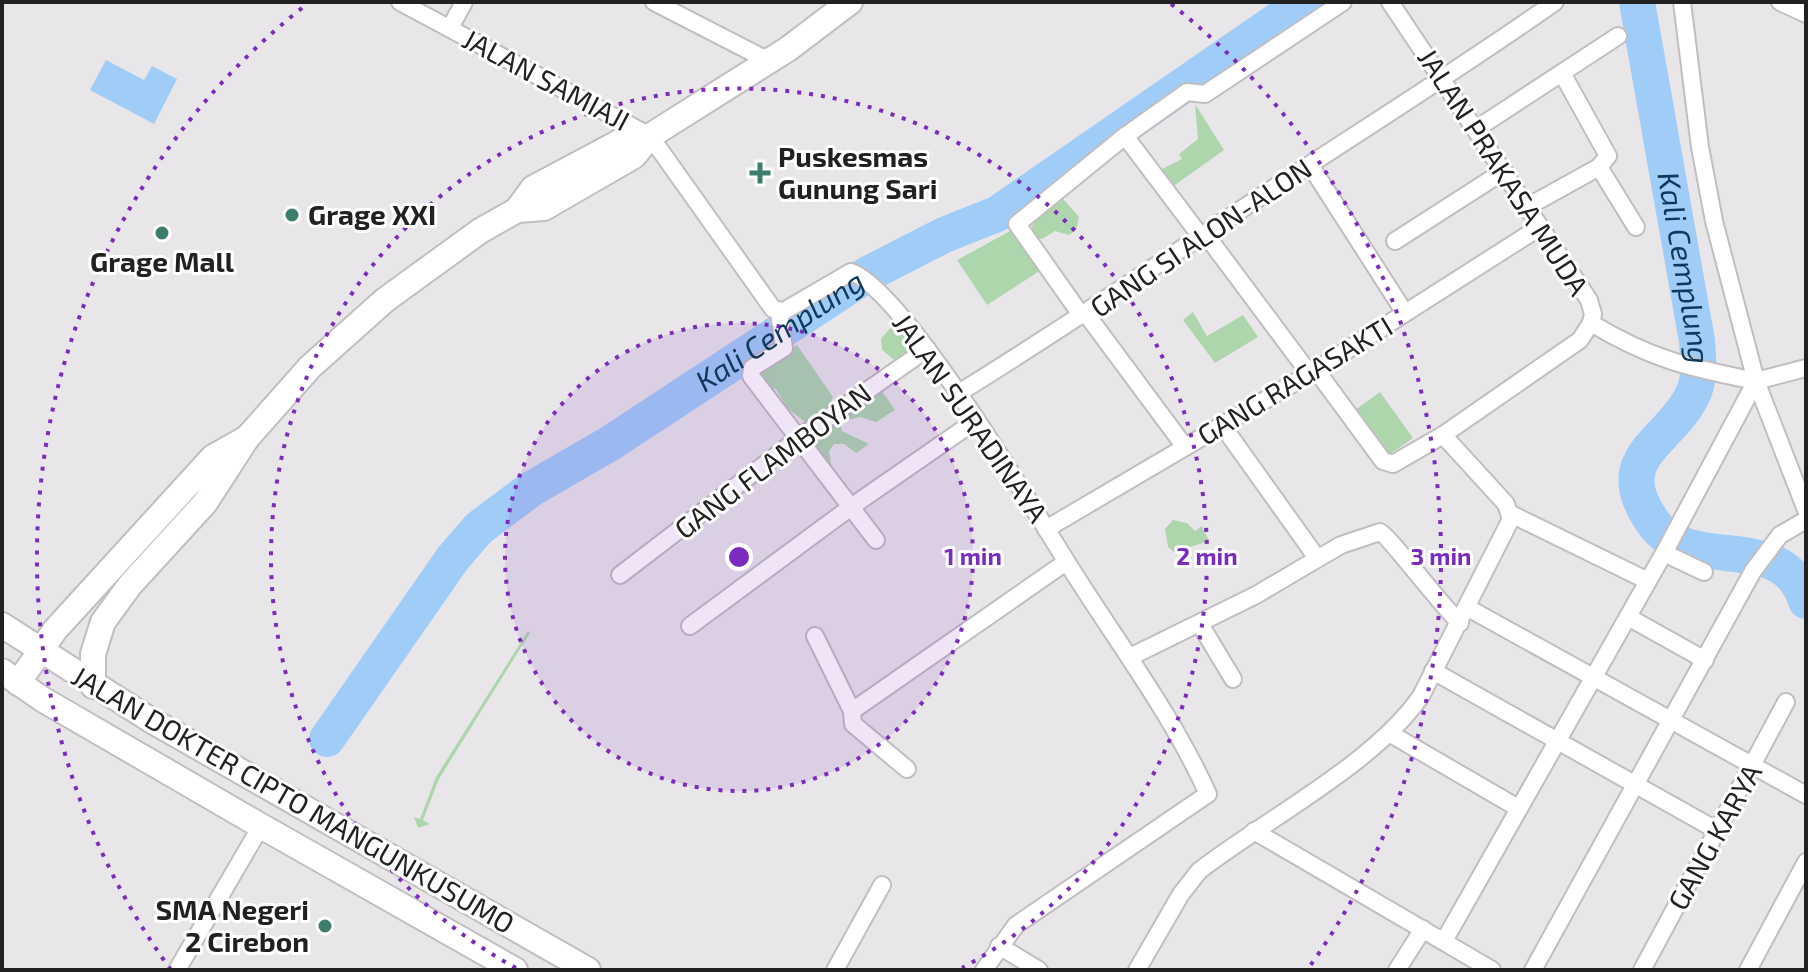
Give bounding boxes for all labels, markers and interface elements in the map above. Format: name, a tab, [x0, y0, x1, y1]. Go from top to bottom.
street label: JALAN SAMIAJI	[457, 21, 636, 137]
street label: JALAN PRAKASA MUDA	[1411, 42, 1597, 302]
place label: Puskesmas Gunung Sari	[778, 139, 937, 205]
street label: GANG SI ALON-ALON	[1083, 151, 1317, 324]
marker: Puskesmas Gunung Sari	[749, 162, 771, 184]
water label: Kali Cemplung	[1651, 169, 1718, 365]
place label: Grage XXI	[308, 197, 436, 231]
marker: Grage XXI	[283, 206, 301, 224]
marker: Grage Mall	[153, 224, 171, 242]
place label: Grage Mall	[90, 244, 235, 278]
water label: Kali Cemplung	[688, 262, 870, 398]
street label: JALAN SURADINAYA	[886, 306, 1056, 529]
street label: GANG RAGASAKTI	[1191, 309, 1398, 452]
street label: GANG FLAMBOYAN	[667, 375, 877, 545]
text: 1 min	[944, 541, 1002, 570]
text: 2 min	[1176, 541, 1238, 570]
text: 3 min	[1411, 541, 1471, 570]
centre of rings	[725, 543, 753, 571]
street label: JALAN DOKTER CIPTO MANGUNKUSUMO	[66, 658, 521, 940]
street label: GANG KARYA	[1660, 757, 1768, 915]
place label: SMA Negeri 2 Cirebon	[156, 892, 309, 958]
marker: SMA Negeri 2 Cirebon	[316, 917, 334, 935]

